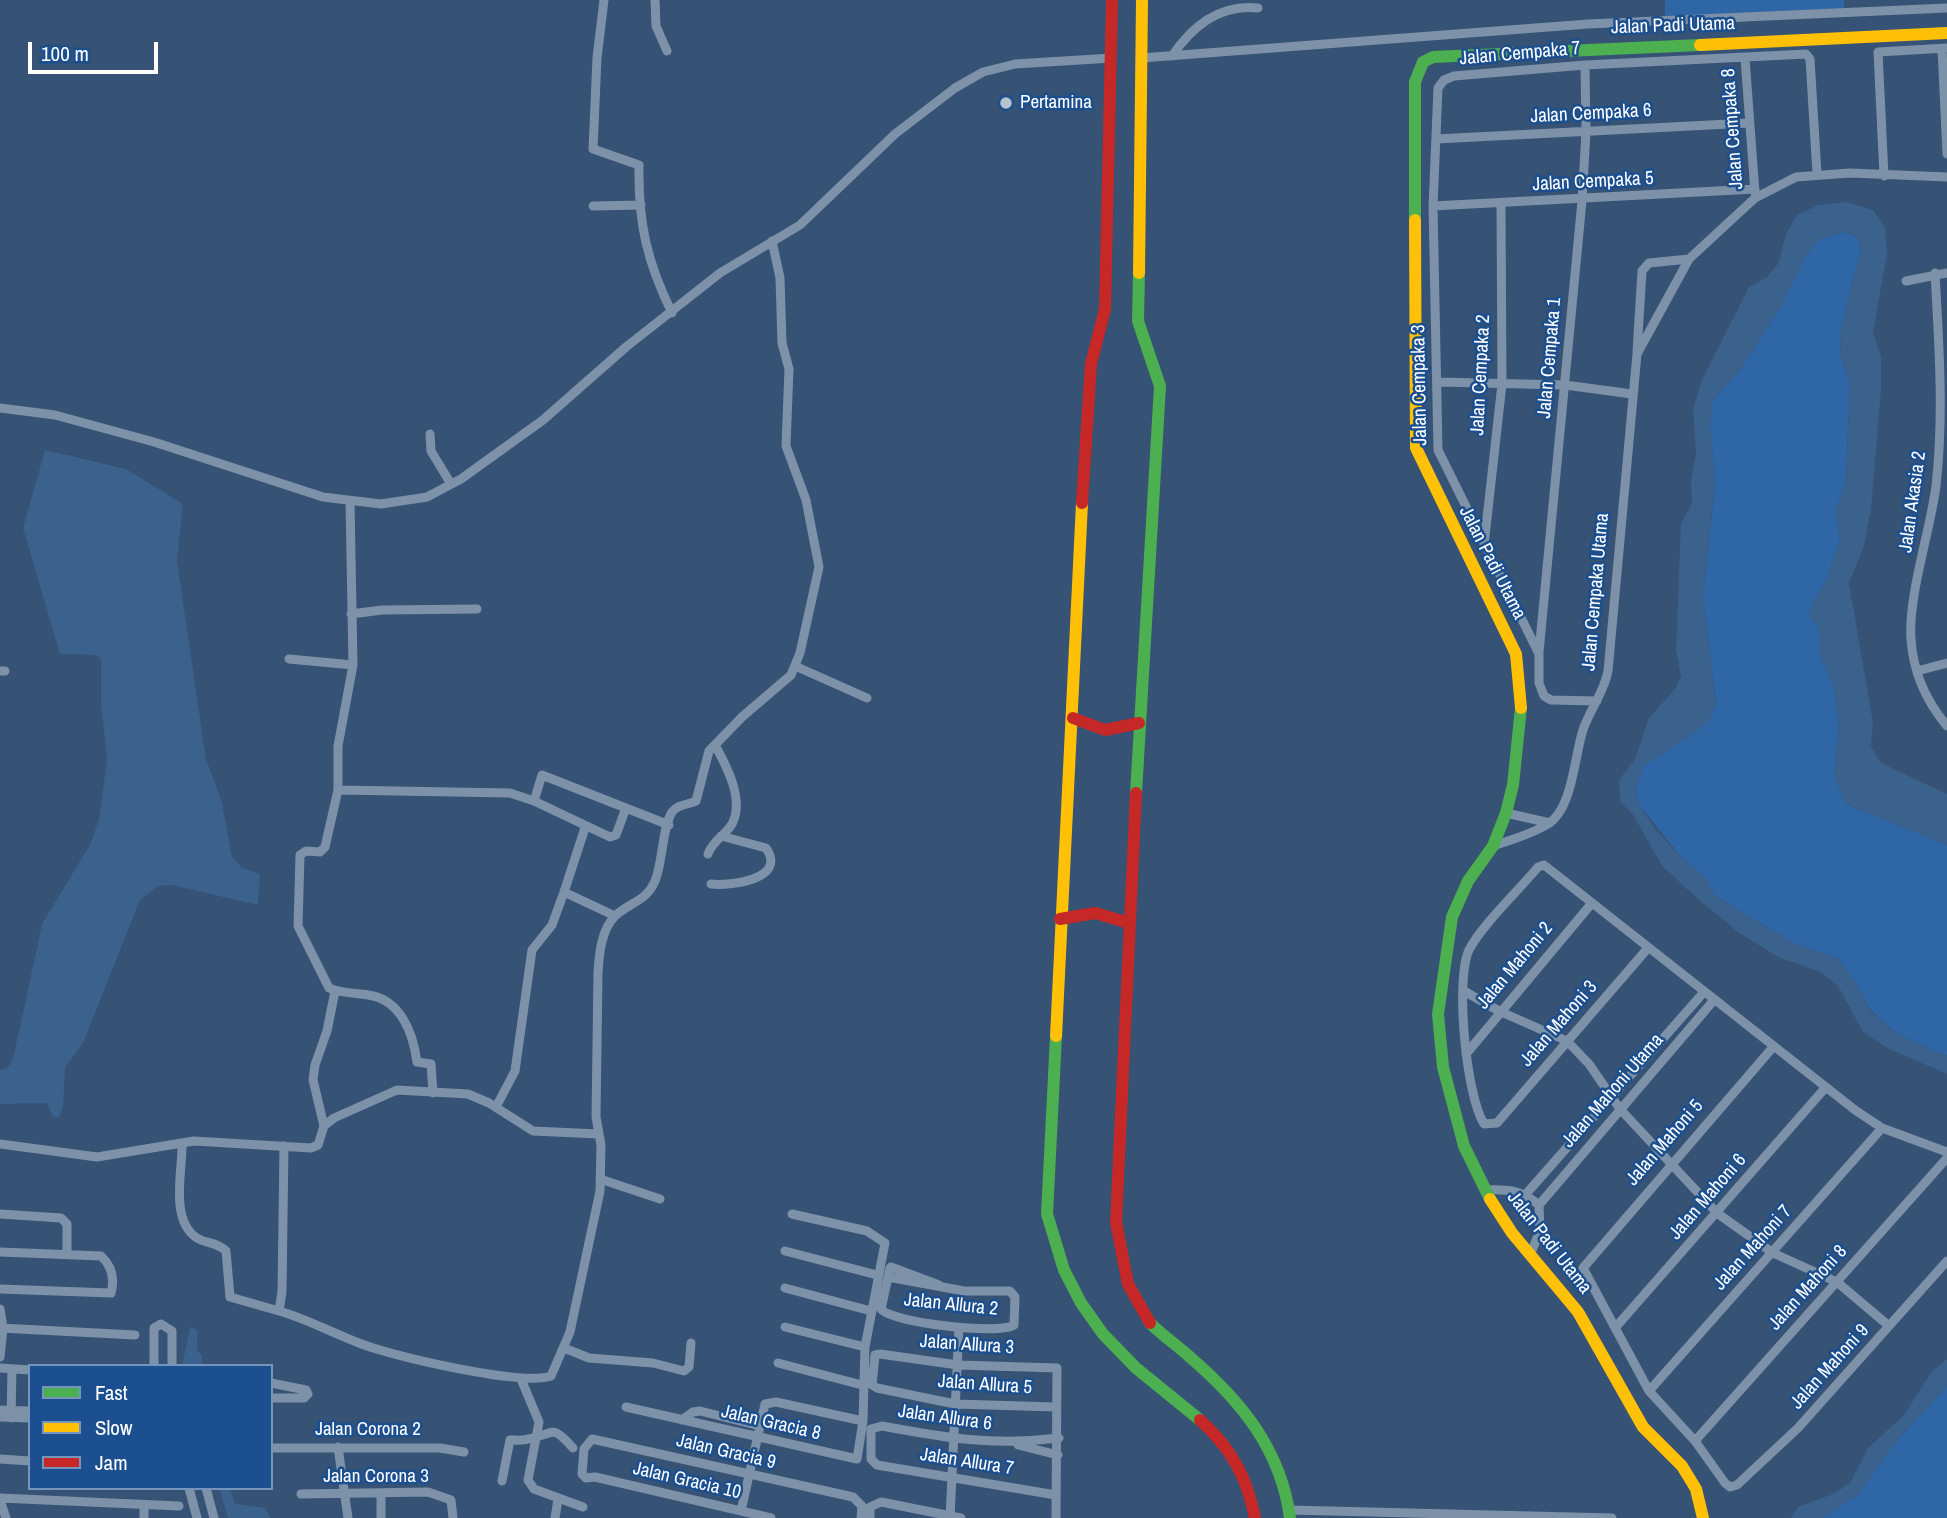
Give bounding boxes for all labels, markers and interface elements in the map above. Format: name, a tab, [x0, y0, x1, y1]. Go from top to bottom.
street label: Jalan Padi Utama	[1611, 12, 1735, 40]
scale bar	[32, 28, 161, 72]
street label: Jalan Cempaka 7	[1459, 37, 1581, 71]
text: 100 m	[41, 39, 89, 68]
street label: Jalan Cempaka 8	[1717, 68, 1749, 190]
place label: Pertamina	[1020, 92, 1092, 114]
marker: Pertamina	[998, 95, 1014, 111]
street label: Jalan Cempaka 6	[1530, 99, 1652, 129]
street label: Jalan Cempaka 5	[1532, 167, 1654, 197]
street label: Jalan Cempaka 1	[1533, 297, 1567, 419]
street label: Jalan Cempaka 2	[1466, 314, 1496, 436]
street label: Jalan Cempaka 3	[1408, 324, 1432, 446]
street label: Jalan Akasia 2	[1895, 450, 1931, 554]
street label: Jalan Padi Utama	[1454, 503, 1530, 623]
street label: Jalan Cempaka Utama	[1578, 512, 1614, 672]
street label: Jalan Mahoni 2	[1472, 918, 1558, 1014]
street label: Jalan Mahoni 3	[1515, 976, 1603, 1072]
street label: Jalan Mahoni Utama	[1557, 1029, 1669, 1153]
street label: Jalan Mahoni 5	[1621, 1095, 1709, 1191]
street label: Jalan Mahoni 6	[1664, 1149, 1752, 1245]
street label: Jalan Padi Utama	[1502, 1187, 1596, 1299]
street label: Jalan Mahoni 7	[1709, 1201, 1797, 1295]
street label: Jalan Mahoni 8	[1764, 1241, 1852, 1335]
street label: Jalan Allura 2	[903, 1289, 999, 1321]
street label: Jalan Mahoni 9	[1786, 1320, 1874, 1414]
street label: Jalan Allura 3	[919, 1330, 1015, 1360]
legend	[28, 1364, 273, 1490]
street label: Jalan Allura 5	[937, 1370, 1033, 1400]
text: Fast	[95, 1378, 128, 1407]
street label: Jalan Gracia 8	[719, 1400, 823, 1446]
street label: Jalan Allura 6	[897, 1400, 993, 1436]
text: Slow	[95, 1413, 132, 1442]
street label: Jalan Corona 2	[315, 1419, 421, 1441]
street label: Jalan Gracia 9	[674, 1429, 778, 1475]
street label: Jalan Allura 7	[919, 1443, 1015, 1481]
text: Jam	[95, 1448, 128, 1477]
street label: Jalan Gracia 10	[631, 1458, 743, 1504]
street label: Jalan Corona 3	[323, 1466, 429, 1488]

